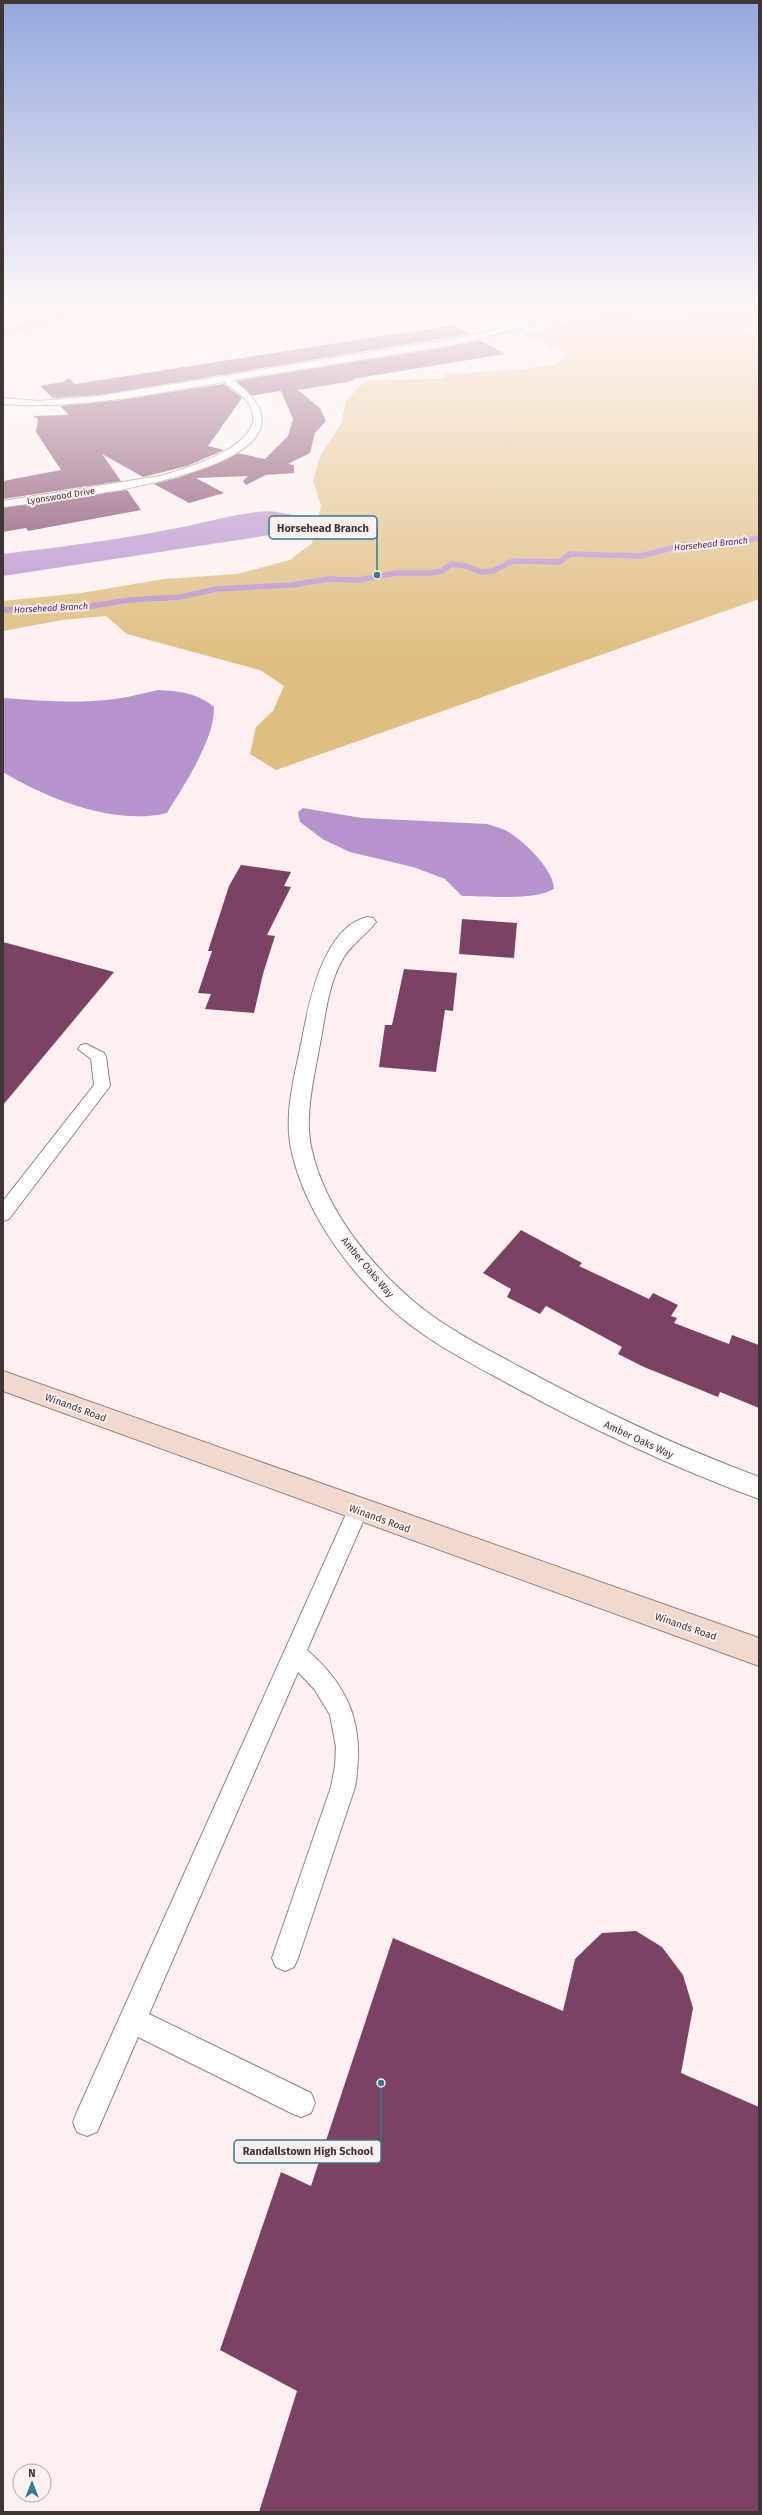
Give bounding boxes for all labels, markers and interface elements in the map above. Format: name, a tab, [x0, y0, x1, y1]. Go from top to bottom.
street label: Lyonswood Drive	[26, 486, 96, 506]
callout: Horsehead Branch	[269, 516, 377, 539]
text: Horsehead Branch	[277, 522, 369, 535]
water label: Horsehead Branch	[674, 535, 748, 553]
water label: Horsehead Branch	[14, 601, 88, 615]
street label: Amber Oaks Way	[339, 1235, 396, 1300]
street label: Winands Road	[43, 1391, 108, 1425]
street label: Amber Oaks Way	[602, 1419, 675, 1461]
street label: Winands Road	[347, 1502, 412, 1536]
street label: Winands Road	[653, 1611, 718, 1643]
callout: Randallstown High School	[234, 2140, 381, 2163]
text: Randallstown High School	[243, 2145, 374, 2158]
north arrow	[12, 2463, 52, 2503]
text: N	[28, 2467, 36, 2480]

